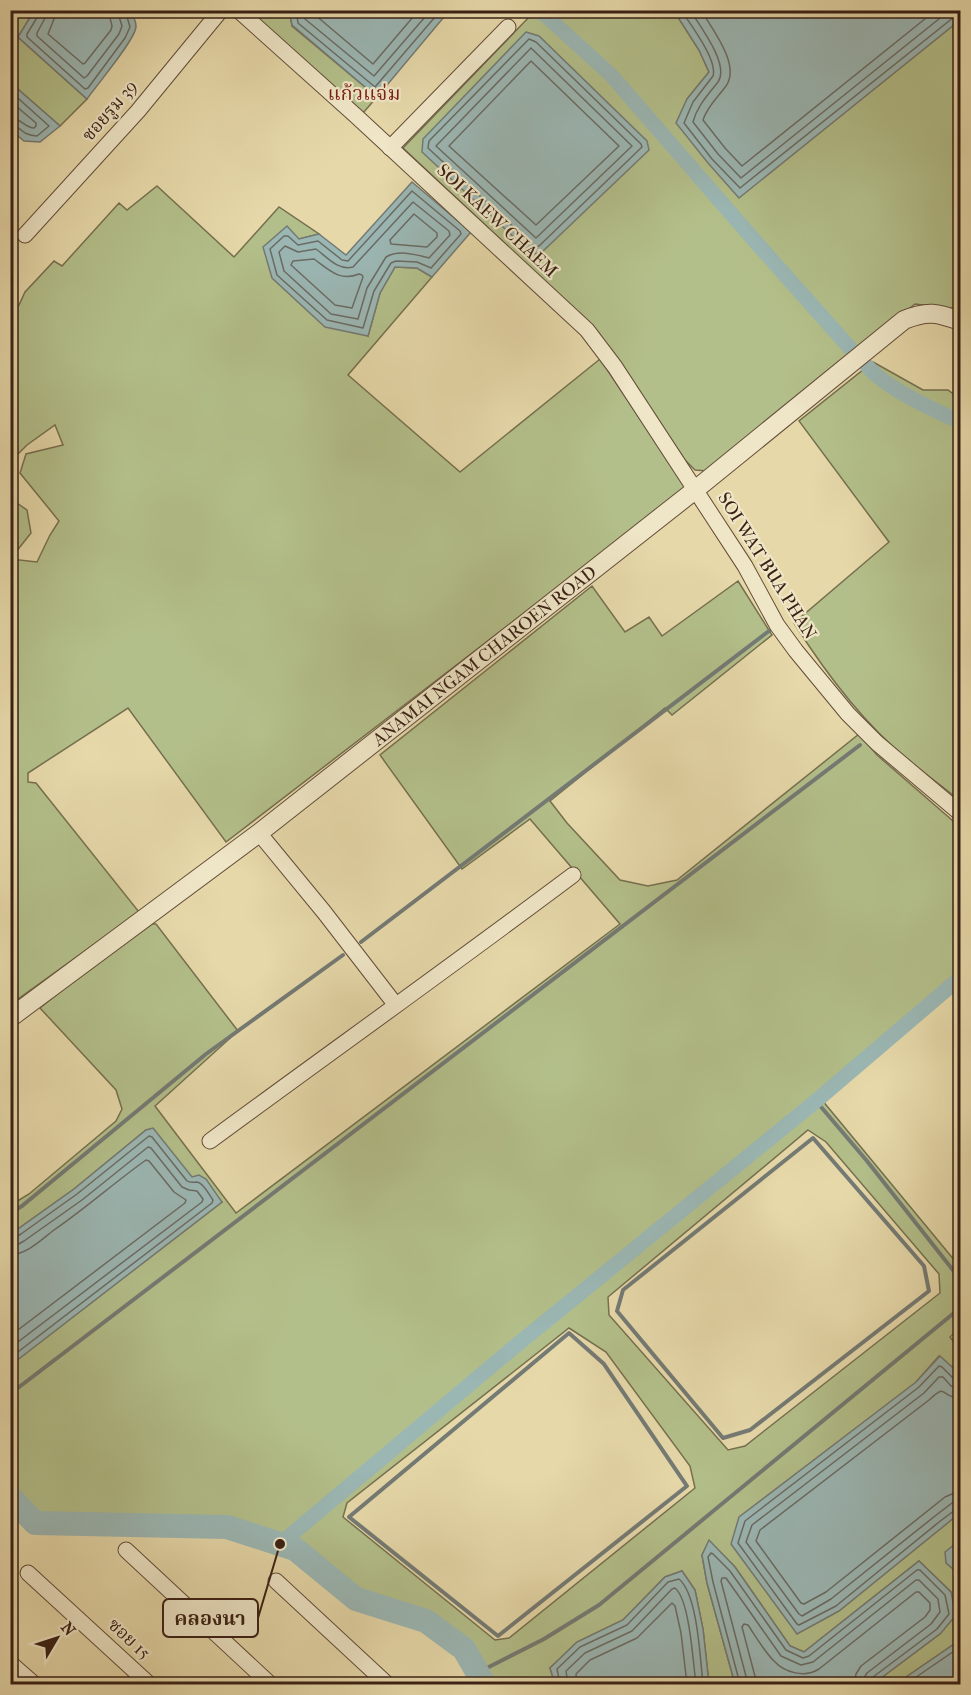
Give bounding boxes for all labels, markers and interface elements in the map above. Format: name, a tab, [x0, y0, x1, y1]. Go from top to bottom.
street label: ซอยรูม 39	[78, 76, 142, 146]
district label: แก้วแจ่ม	[327, 82, 401, 105]
street label: SOI KAEW CHAEM	[432, 160, 562, 282]
street label: SOI WAT BUA PHAN	[713, 489, 821, 644]
street label: ANAMAI NGAM CHAROEN ROAD	[367, 561, 601, 751]
callout: คลองนา	[163, 1599, 258, 1637]
text: คลองนา	[174, 1607, 246, 1630]
north arrow	[27, 1608, 87, 1668]
street label: ซอย 15	[104, 1614, 155, 1664]
text: N	[57, 1618, 80, 1640]

